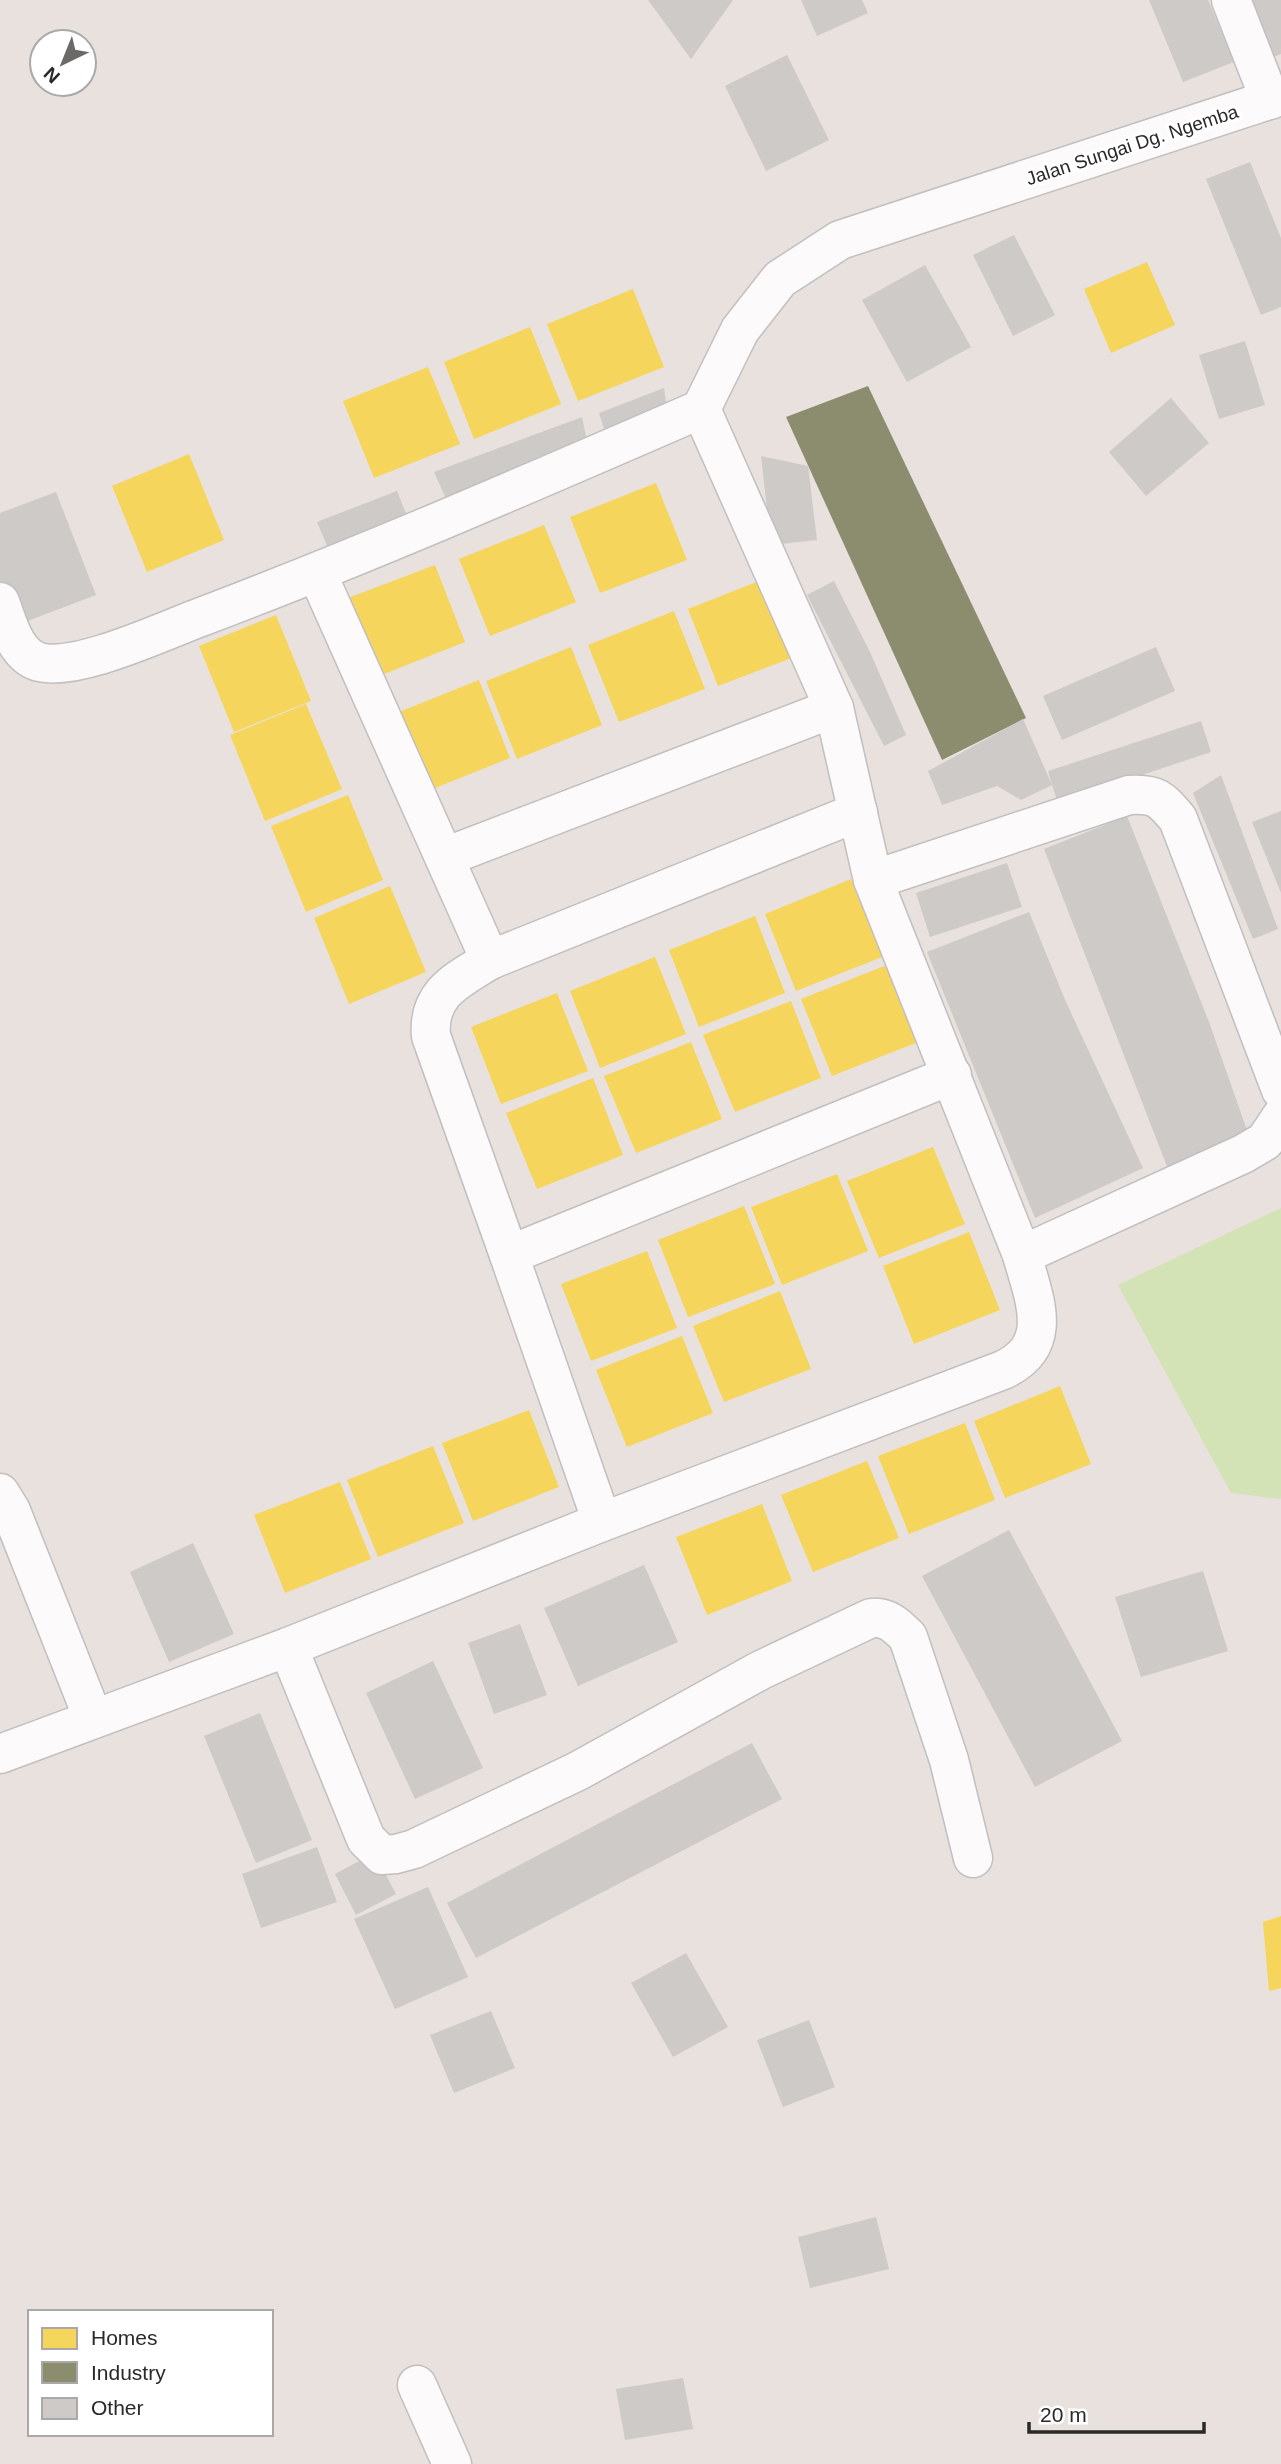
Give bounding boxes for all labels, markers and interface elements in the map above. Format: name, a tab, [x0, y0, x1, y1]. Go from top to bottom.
north arrow	[28, 28, 98, 98]
text: N	[40, 63, 64, 87]
street label: Jalan Sungai Dg. Ngemba	[1023, 101, 1241, 189]
legend	[28, 2310, 273, 2436]
text: Homes	[91, 2326, 158, 2349]
text: Industry	[91, 2361, 166, 2384]
scale bar	[1029, 2390, 1204, 2434]
text: Other	[91, 2396, 144, 2419]
text: 20 m	[1040, 2403, 1087, 2426]

